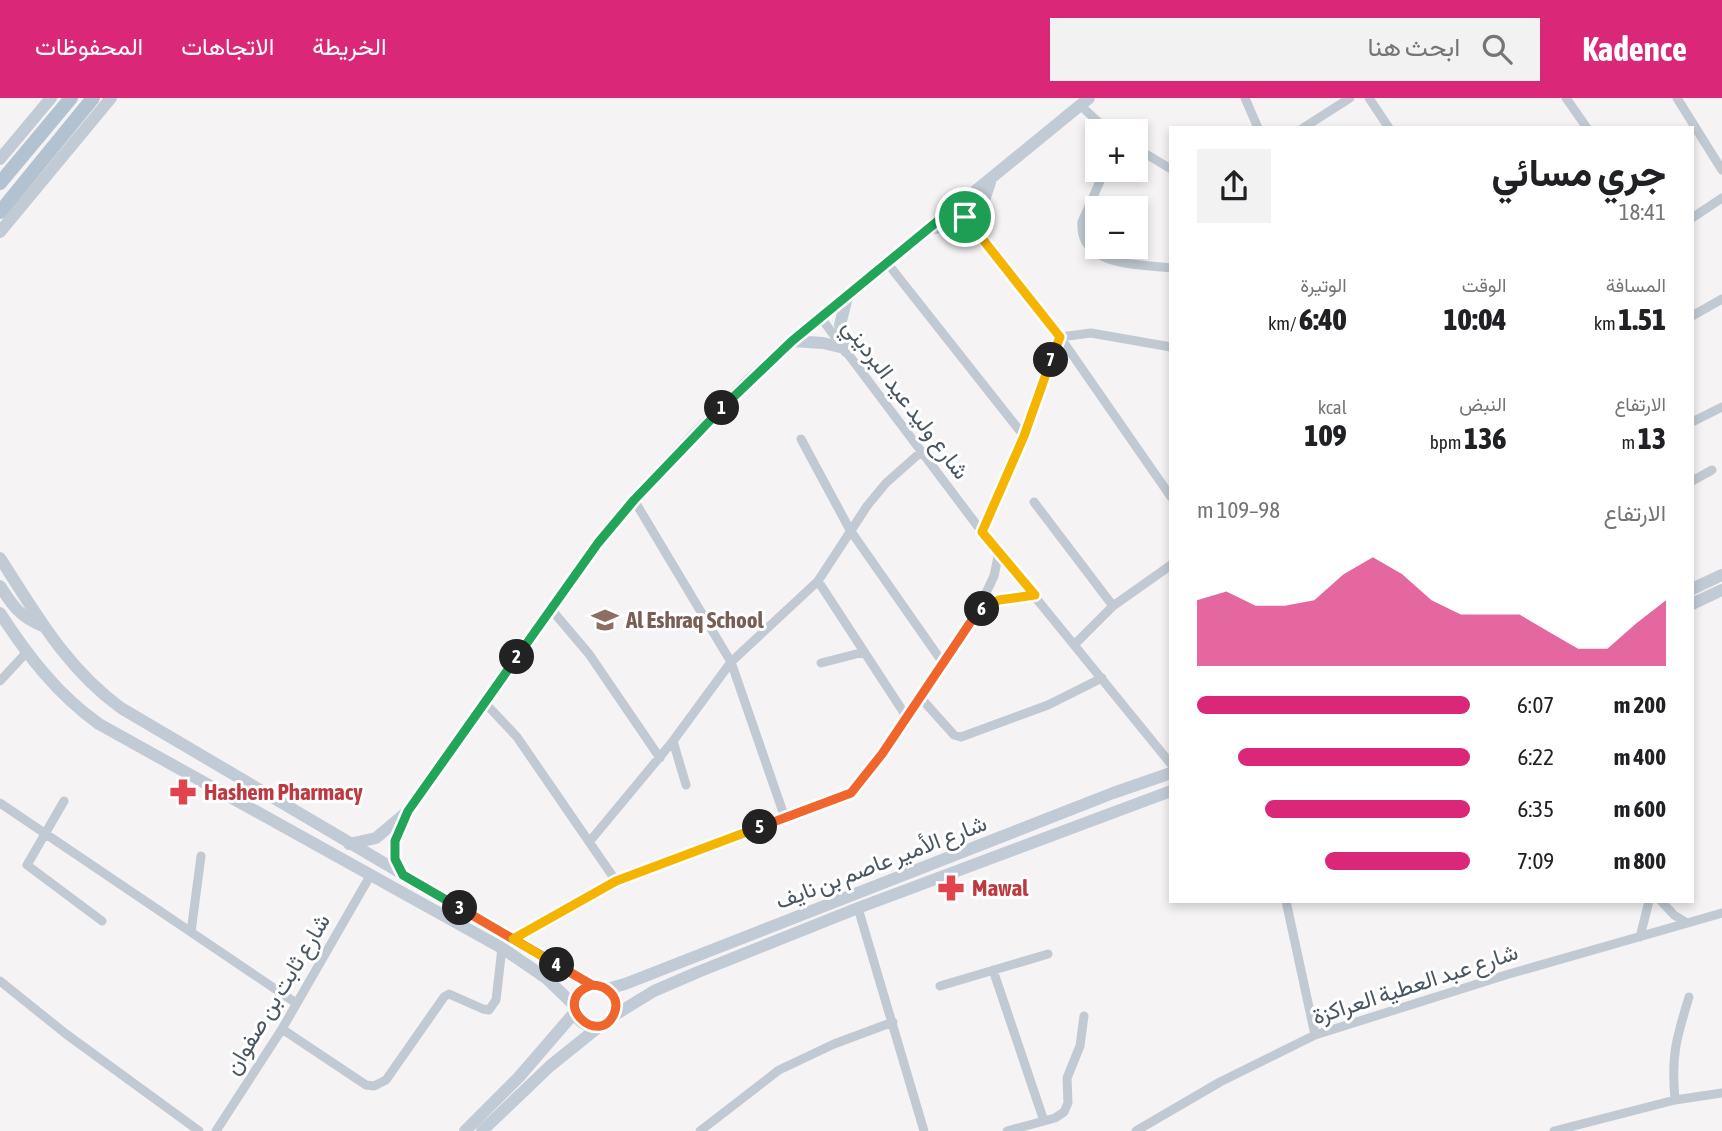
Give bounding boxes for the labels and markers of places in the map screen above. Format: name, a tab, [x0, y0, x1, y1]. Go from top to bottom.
pin	[935, 187, 995, 247]
pin: 7	[1034, 342, 1068, 378]
pin: 1	[704, 390, 740, 426]
pin: 6	[964, 592, 1000, 626]
school or university icon: Al Eshraq School	[590, 605, 620, 635]
place label: Al Eshraq School	[625, 607, 765, 633]
pin: 2	[500, 640, 534, 674]
pharmacy icon: Hashem Pharmacy	[168, 777, 198, 807]
place label: Hashem Pharmacy	[204, 779, 363, 805]
pin: 5	[742, 810, 778, 844]
pharmacy icon: Mawal	[936, 873, 966, 903]
place label: Mawal	[972, 875, 1029, 901]
pin: 3	[442, 890, 477, 926]
pin: 4	[540, 948, 574, 982]

